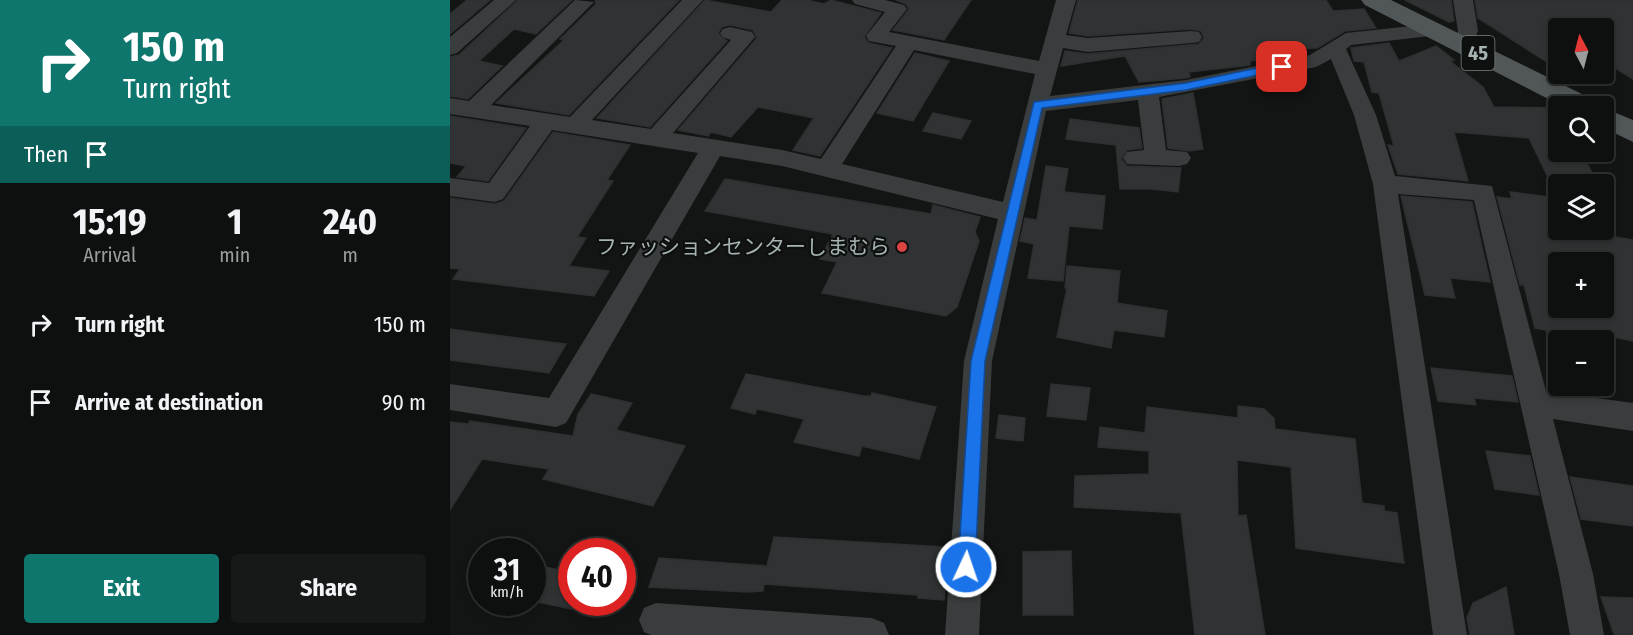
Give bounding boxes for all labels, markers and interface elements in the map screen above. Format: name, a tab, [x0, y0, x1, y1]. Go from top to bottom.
north arrow	[1548, 18, 1614, 84]
map controls	[1548, 18, 1614, 396]
text: 150 m	[123, 22, 225, 72]
icon: right	[24, 24, 102, 102]
road number: 45	[1462, 36, 1494, 70]
pin	[1256, 41, 1307, 92]
icon: arrive	[1265, 50, 1298, 83]
text: Turn right	[123, 73, 231, 105]
button: search	[1548, 96, 1614, 162]
icon: arrive	[80, 138, 113, 171]
text: Then	[24, 141, 68, 168]
button: layers	[1548, 174, 1614, 240]
text: 15:19	[73, 200, 147, 244]
text: 1	[227, 200, 242, 244]
text: 240	[323, 200, 377, 244]
place label: ファッションセンターしまむら	[596, 234, 890, 260]
marker: ファッションセンターしまむら	[895, 240, 909, 254]
text: Arrival	[83, 243, 136, 267]
text: min	[219, 243, 250, 267]
text: m	[342, 243, 358, 267]
button: +	[1548, 252, 1614, 318]
icon: right	[24, 308, 57, 341]
text: Turn right	[75, 311, 164, 338]
text: 150 m	[374, 311, 426, 338]
button: −	[1548, 330, 1614, 396]
icon: arrive	[24, 386, 57, 419]
text: Arrive at destination	[75, 389, 263, 416]
text: 90 m	[382, 389, 426, 416]
position arrow	[934, 535, 998, 599]
speed limit sign: 40	[558, 538, 636, 616]
text: 31	[494, 552, 520, 588]
button: Exit	[24, 554, 219, 623]
button: Share	[231, 554, 426, 623]
text: km/h	[490, 583, 524, 601]

